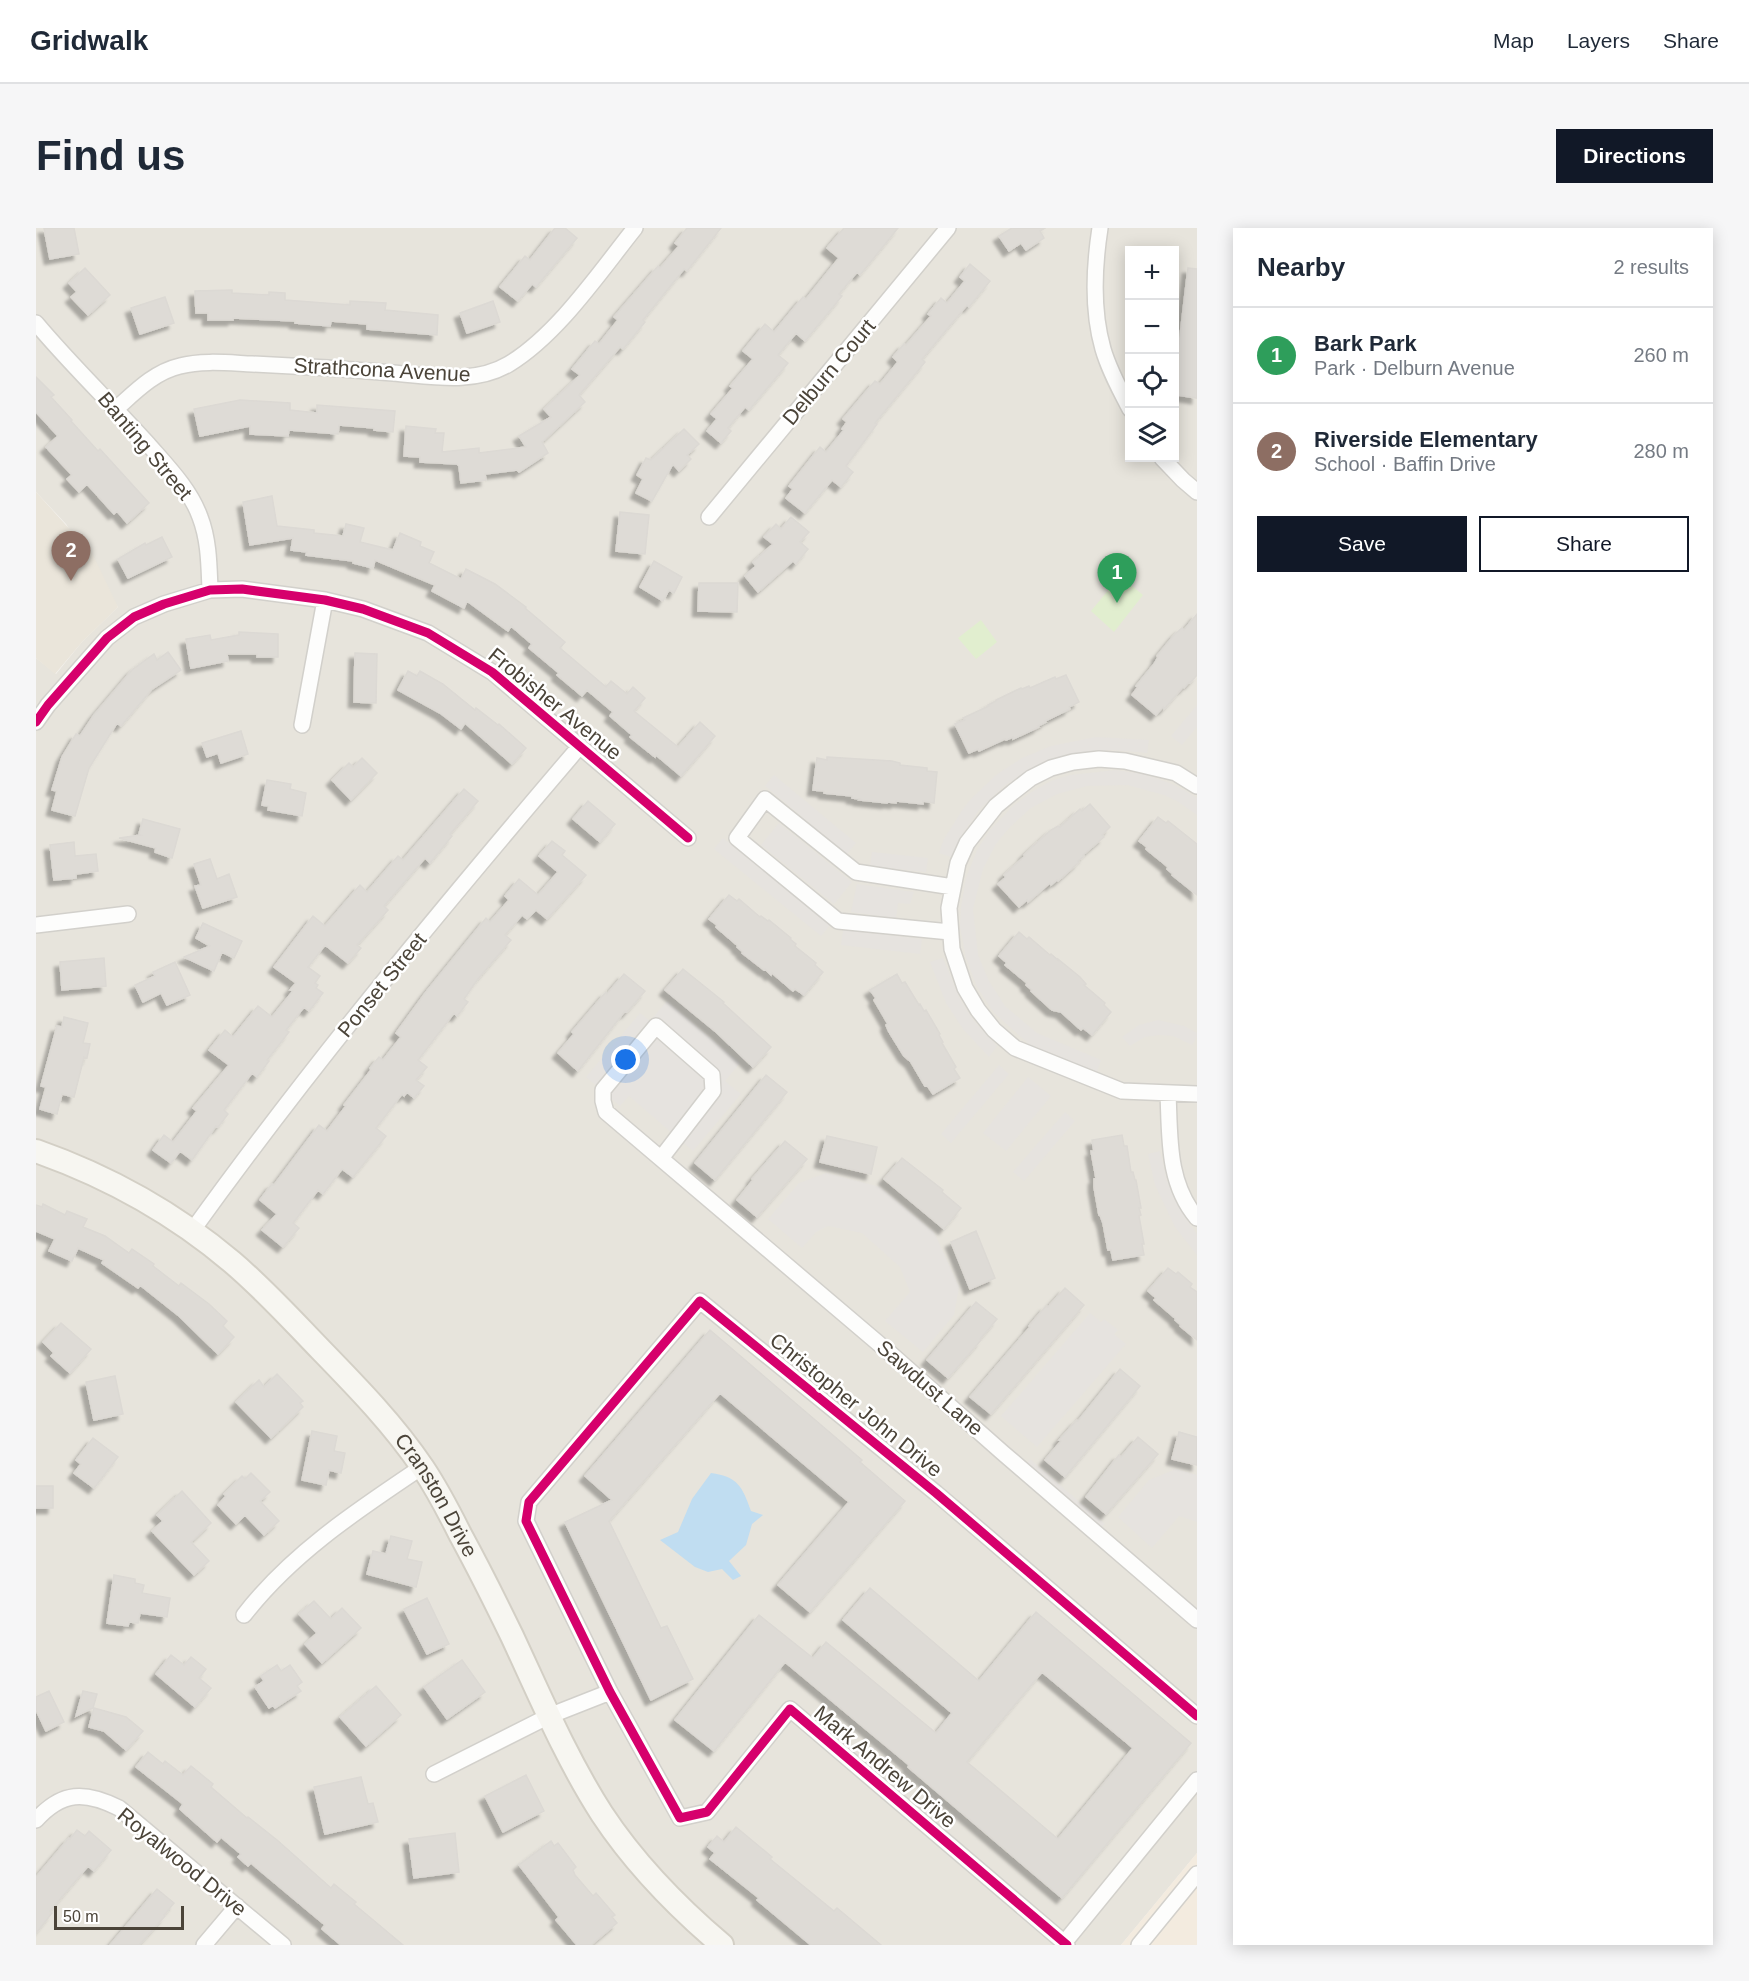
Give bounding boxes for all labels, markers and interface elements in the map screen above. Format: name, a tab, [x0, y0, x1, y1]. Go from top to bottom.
text: Gridwalk	[30, 25, 148, 56]
text: Map	[1493, 29, 1534, 52]
text: Layers	[1567, 29, 1630, 52]
text: Share	[1663, 29, 1719, 52]
button: Directions	[1556, 129, 1713, 183]
text: Find us	[36, 132, 185, 179]
map controls	[1125, 246, 1179, 462]
button: +	[1125, 246, 1179, 300]
text: Nearby	[1257, 252, 1345, 282]
text: 2 results	[1613, 256, 1689, 278]
button: −	[1125, 300, 1179, 354]
street label: Delburn Court	[778, 314, 880, 429]
text: Bark Park	[1314, 331, 1417, 356]
text: 1	[1271, 344, 1282, 366]
text: 260 m	[1633, 344, 1689, 366]
street label: Strathcona Avenue	[293, 353, 471, 386]
button: locate	[1125, 354, 1179, 408]
text: Park · Delburn Avenue	[1314, 357, 1515, 379]
street label: Banting Street	[94, 387, 197, 504]
button: layers	[1125, 408, 1179, 462]
text: Riverside Elementary	[1314, 427, 1538, 452]
text: 2	[1271, 440, 1282, 462]
text: 280 m	[1633, 440, 1689, 462]
text: School · Baffin Drive	[1314, 453, 1496, 475]
button: Save	[1257, 516, 1467, 572]
button: Share	[1479, 516, 1689, 572]
pin: 2	[51, 532, 90, 581]
pin: 1	[1098, 554, 1136, 603]
street label: Frobisher Avenue	[484, 643, 626, 764]
street label: Ponset Street	[333, 928, 431, 1041]
your location	[611, 1045, 640, 1074]
street label: Christopher John Drive	[766, 1328, 947, 1481]
street label: Sawdust Lane	[873, 1335, 988, 1440]
street label: Cranston Drive	[391, 1428, 482, 1561]
street label: Mark Andrew Drive	[810, 1701, 961, 1832]
street label: Royalwood Drive	[113, 1803, 251, 1920]
scale bar	[54, 1903, 184, 1930]
text: 50 m	[63, 1908, 99, 1925]

